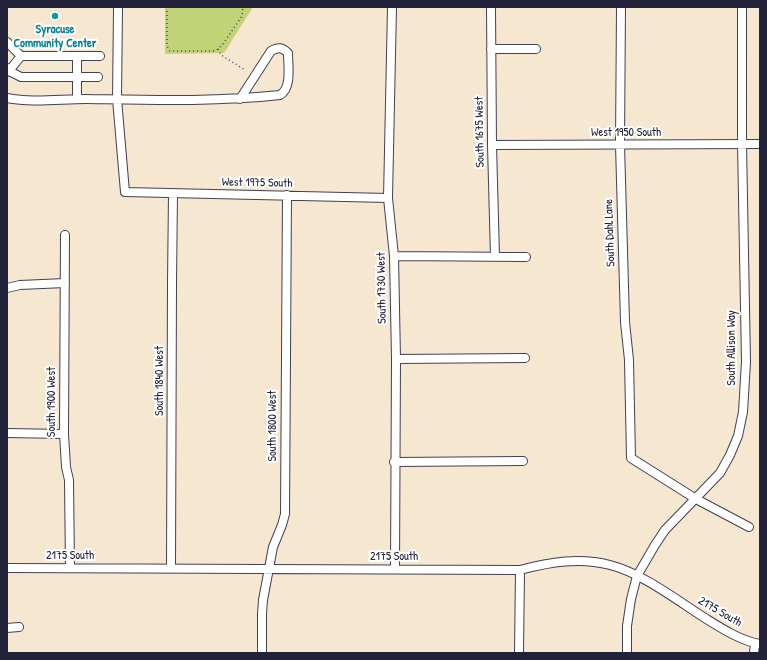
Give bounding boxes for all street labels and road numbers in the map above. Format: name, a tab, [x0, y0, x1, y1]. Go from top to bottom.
street label: South 1675 West	[472, 96, 488, 168]
street label: West 1950 South	[591, 126, 661, 140]
street label: West 1975 South	[222, 175, 292, 191]
street label: South Dahl Lane	[602, 199, 618, 267]
street label: South 1730 West	[374, 252, 390, 324]
street label: South Allison Way	[725, 310, 739, 386]
street label: South 1840 West	[153, 346, 167, 416]
street label: South 1900 West	[45, 367, 59, 437]
street label: South 1800 West	[266, 390, 280, 462]
street label: 2175 South	[46, 549, 94, 563]
street label: 2175 South	[370, 550, 418, 564]
street label: 2175 South	[696, 594, 744, 630]

